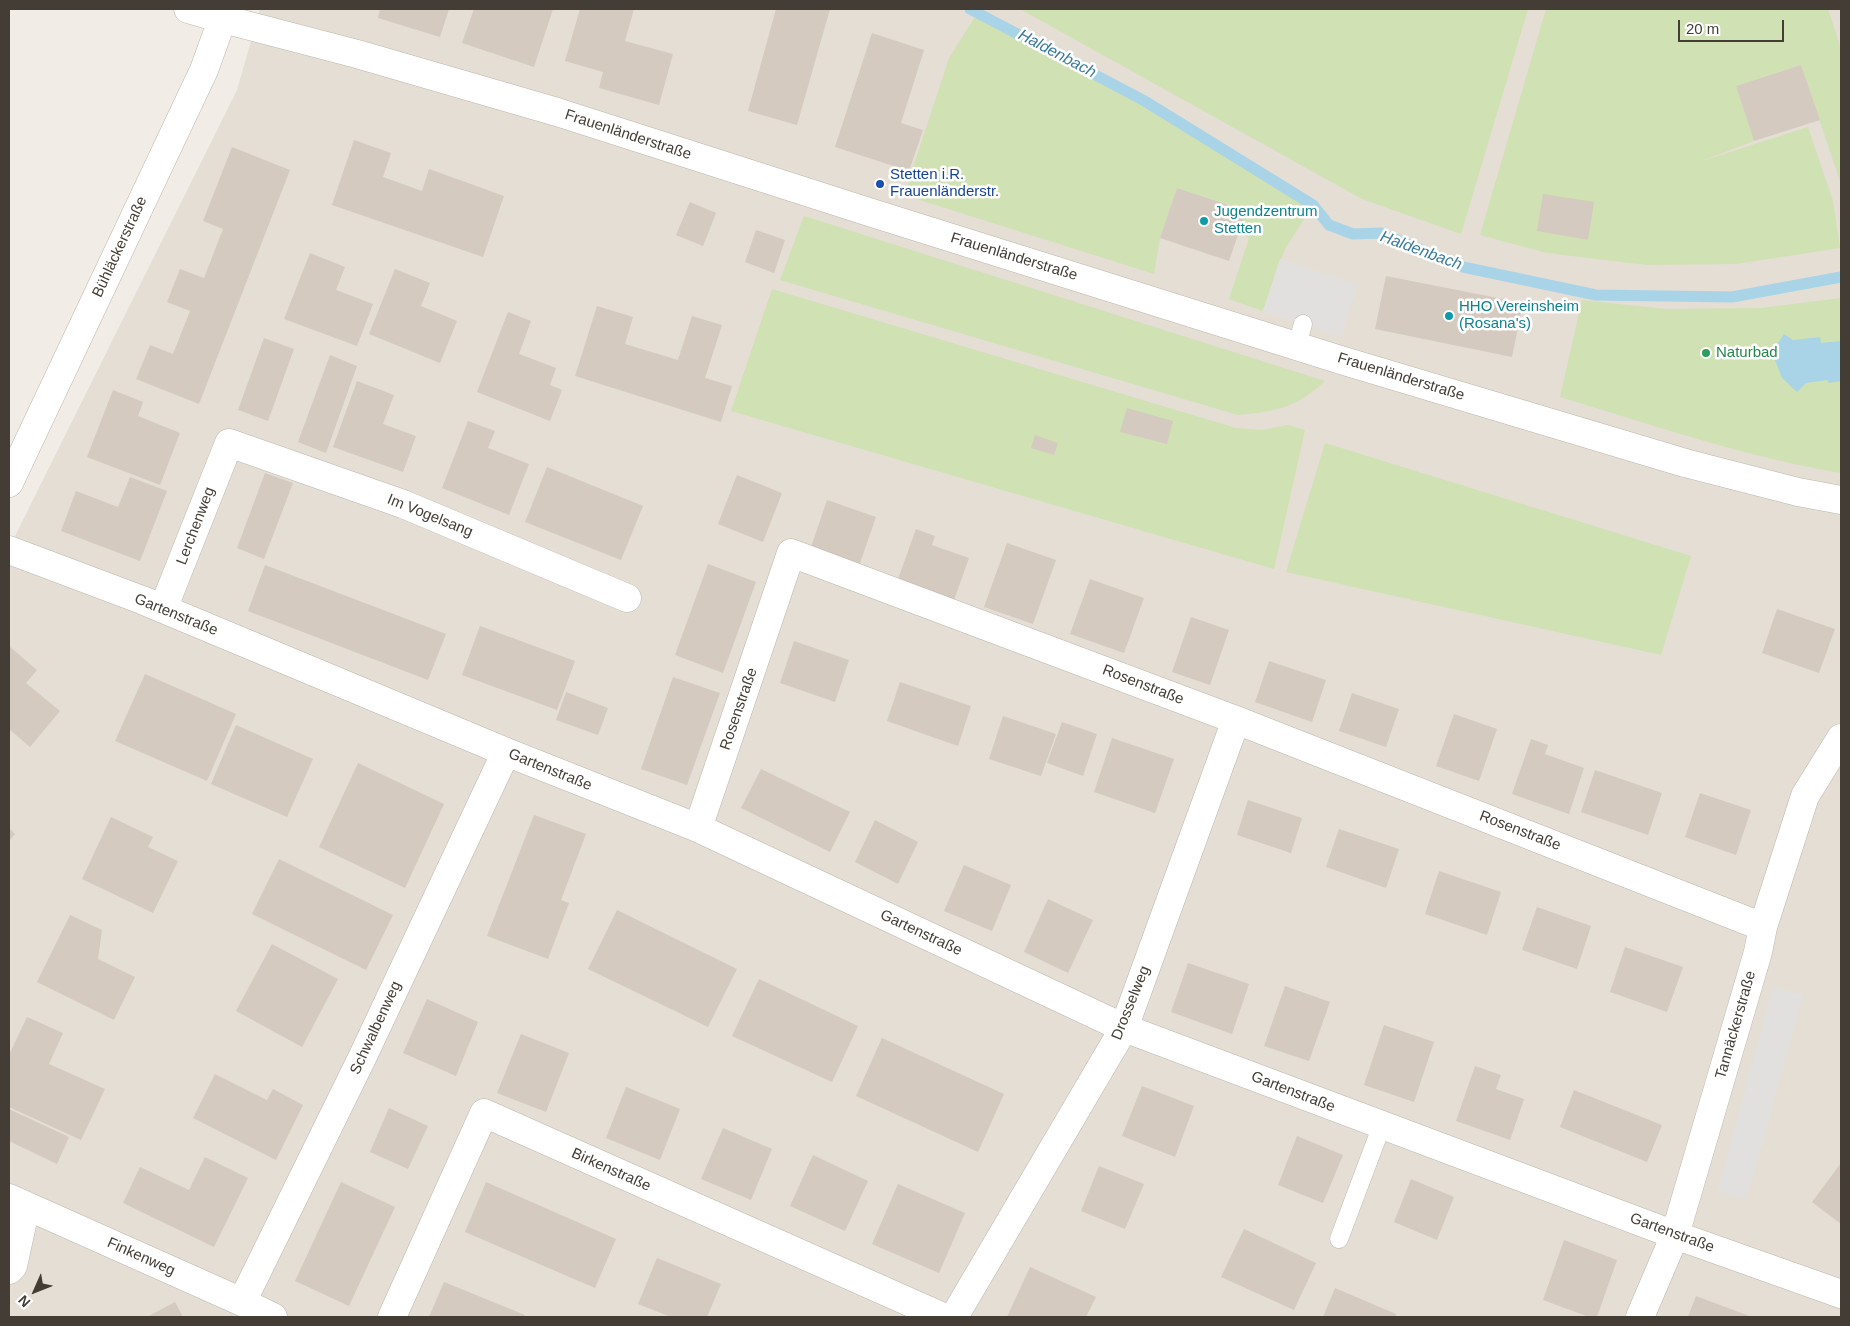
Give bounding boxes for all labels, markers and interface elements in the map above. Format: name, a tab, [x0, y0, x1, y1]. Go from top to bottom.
scale bar	[1680, 10, 1786, 42]
text: 20 m	[1686, 20, 1719, 37]
water label: Haldenbach	[1015, 25, 1099, 83]
street label: Frauenländerstraße	[563, 106, 693, 164]
place label: Stetten i.R. Frauenländerstr.	[890, 166, 999, 201]
marker: Stetten i.R. Frauenländerstr.	[874, 178, 886, 190]
street label: Bühläckerstraße	[89, 194, 151, 300]
place label: Jugendzentrum Stetten	[1214, 203, 1317, 238]
marker: Jugendzentrum Stetten	[1198, 215, 1210, 227]
water label: Haldenbach	[1378, 227, 1464, 275]
street label: Frauenländerstraße	[948, 229, 1080, 285]
place label: HHO Vereinsheim (Rosana's)	[1459, 298, 1579, 333]
marker: HHO Vereinsheim (Rosana's)	[1443, 310, 1455, 322]
place label: Naturbad	[1716, 344, 1778, 362]
marker: Naturbad	[1700, 347, 1712, 359]
street label: Frauenländerstraße	[1335, 349, 1467, 405]
street label: Lerchenweg	[173, 485, 219, 567]
street label: Im Vogelsang	[384, 491, 476, 541]
street label: Gartenstraße	[132, 590, 220, 640]
street label: Rosenstraße	[1100, 661, 1186, 709]
street label: Rosenstraße	[717, 665, 761, 753]
street label: Gartenstraße	[506, 745, 594, 795]
street label: Rosenstraße	[1477, 807, 1563, 855]
street label: Gartenstraße	[877, 906, 965, 960]
street label: Drosselweg	[1108, 963, 1154, 1043]
street label: Tannäckerstraße	[1712, 969, 1760, 1081]
street label: Schwalbenweg	[347, 978, 405, 1078]
street label: Gartenstraße	[1249, 1068, 1337, 1116]
street label: Birkenstraße	[569, 1144, 653, 1196]
street label: Gartenstraße	[1627, 1209, 1717, 1257]
street label: Finkenweg	[104, 1234, 178, 1280]
north arrow	[10, 1266, 60, 1316]
text: N	[15, 1292, 33, 1311]

